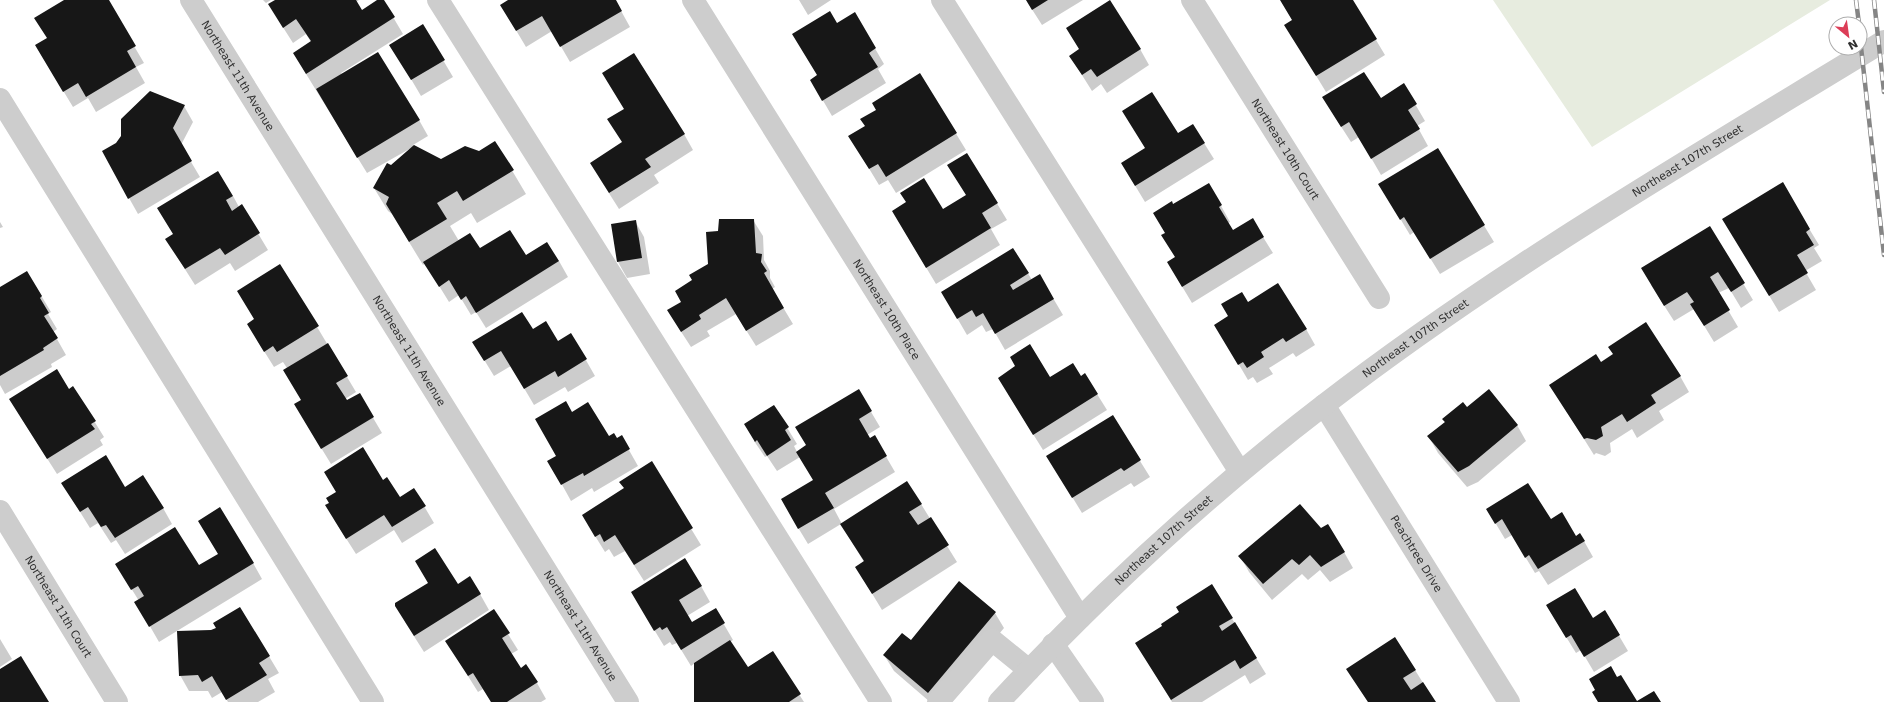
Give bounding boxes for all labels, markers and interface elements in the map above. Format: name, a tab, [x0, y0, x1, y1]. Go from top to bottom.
north arrow	[1828, 16, 1868, 56]
street label: Northeast 11th Avenue	[198, 18, 277, 134]
text: N	[1845, 36, 1860, 52]
street label: Northeast 10th Court	[1249, 96, 1322, 203]
street label: Northeast 107th Street	[1630, 122, 1746, 200]
street label: Northeast 10th Place	[850, 257, 923, 362]
street label: Northeast 11th Avenue	[370, 293, 448, 409]
street label: Northeast 107th Street	[1360, 296, 1472, 381]
street label: Northeast 107th Street	[1112, 492, 1216, 588]
street label: Peachtree Drive	[1387, 513, 1445, 595]
street label: Northeast 11th Court	[22, 553, 95, 661]
street label: Northeast 11th Avenue	[541, 568, 619, 684]

